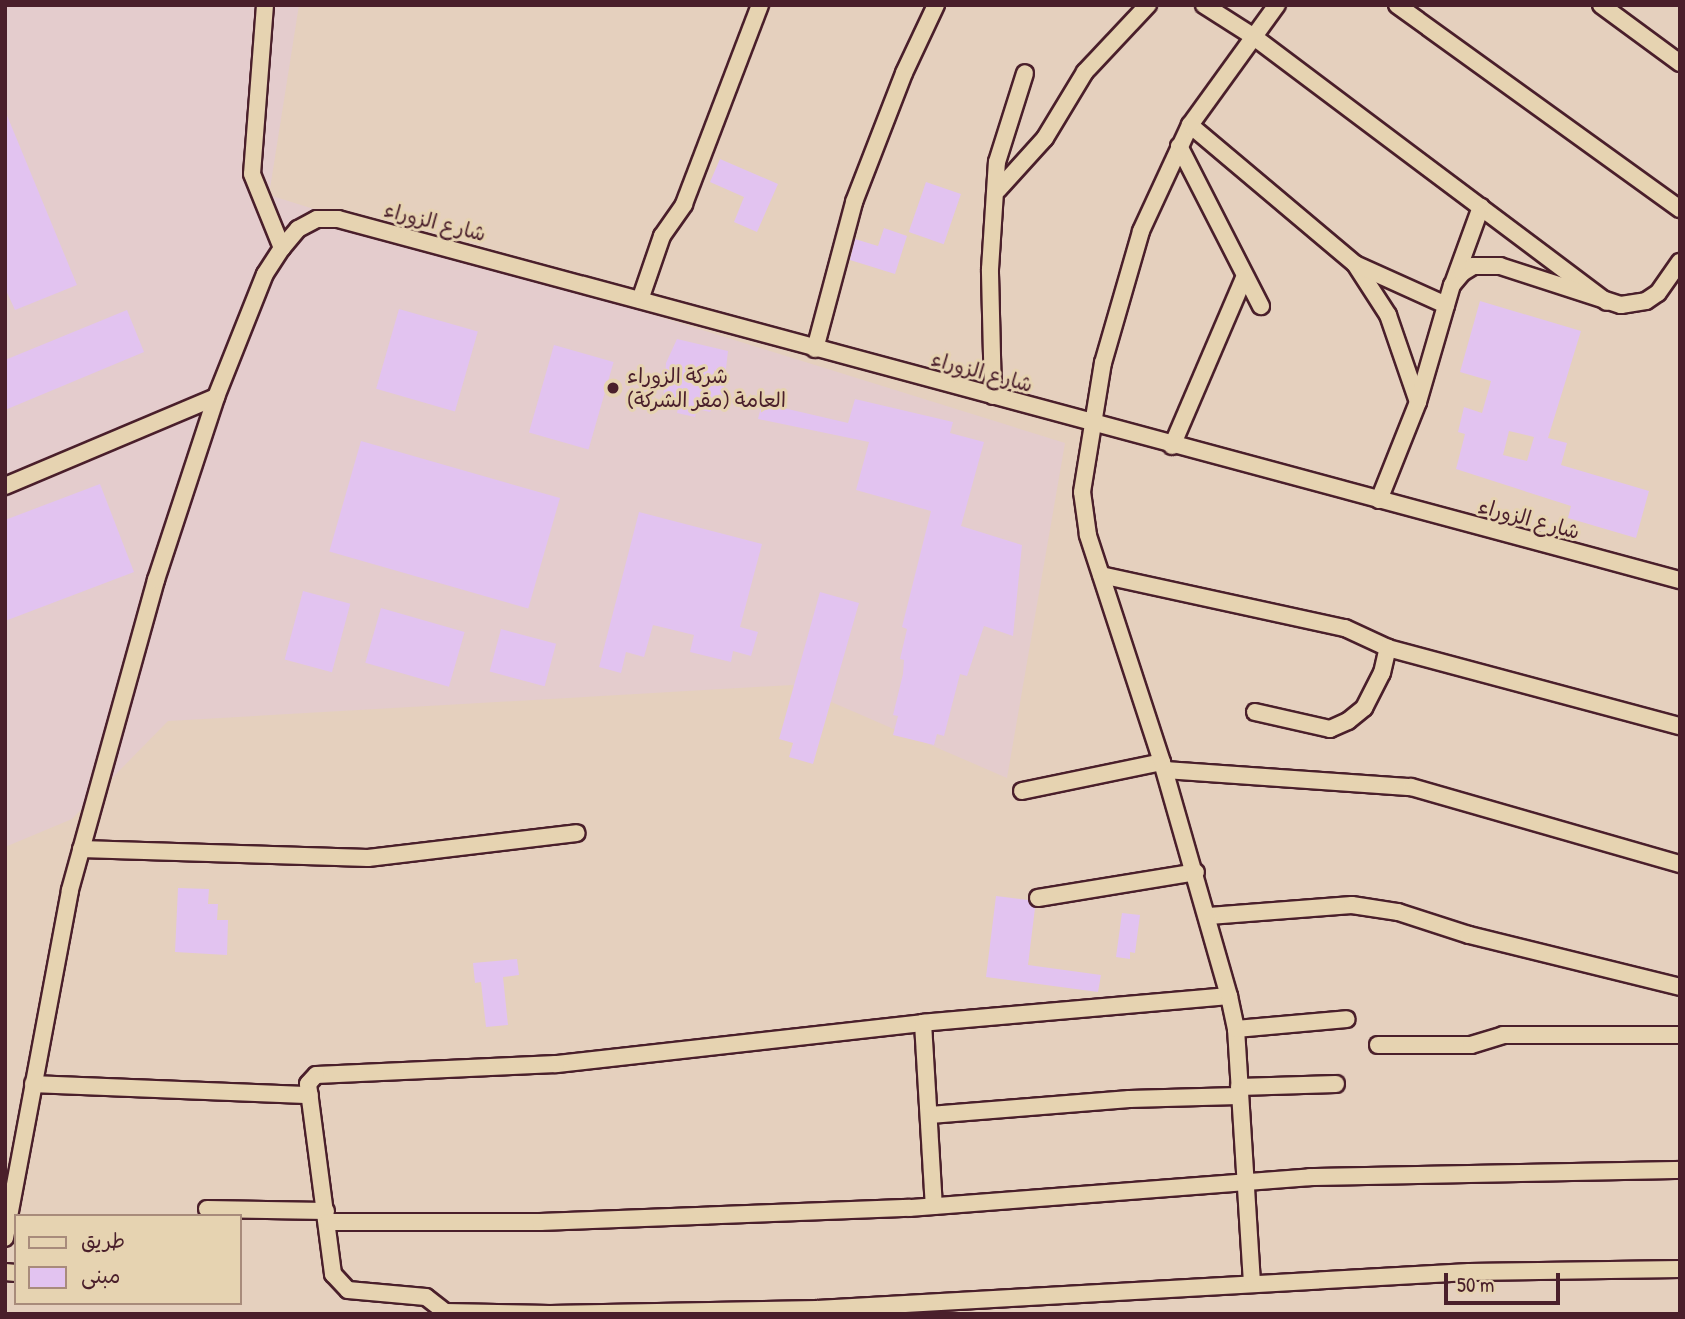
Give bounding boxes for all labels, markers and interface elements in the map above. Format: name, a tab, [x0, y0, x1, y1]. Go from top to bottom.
street label: شارع الزوراء	[381, 197, 489, 247]
street label: شارع الزوراء	[928, 346, 1036, 398]
place label: شركة الزوراء العامة (مقر الشركة)	[627, 363, 786, 413]
marker: شركة الزوراء العامة (مقر الشركة)	[605, 380, 621, 396]
street label: شارع الزوراء	[1475, 493, 1583, 545]
legend	[14, 1214, 242, 1305]
text: طريق	[81, 1226, 125, 1255]
scale bar	[1447, 1260, 1562, 1304]
text: مبنى	[81, 1261, 120, 1290]
text: 50 m	[1457, 1270, 1494, 1299]

